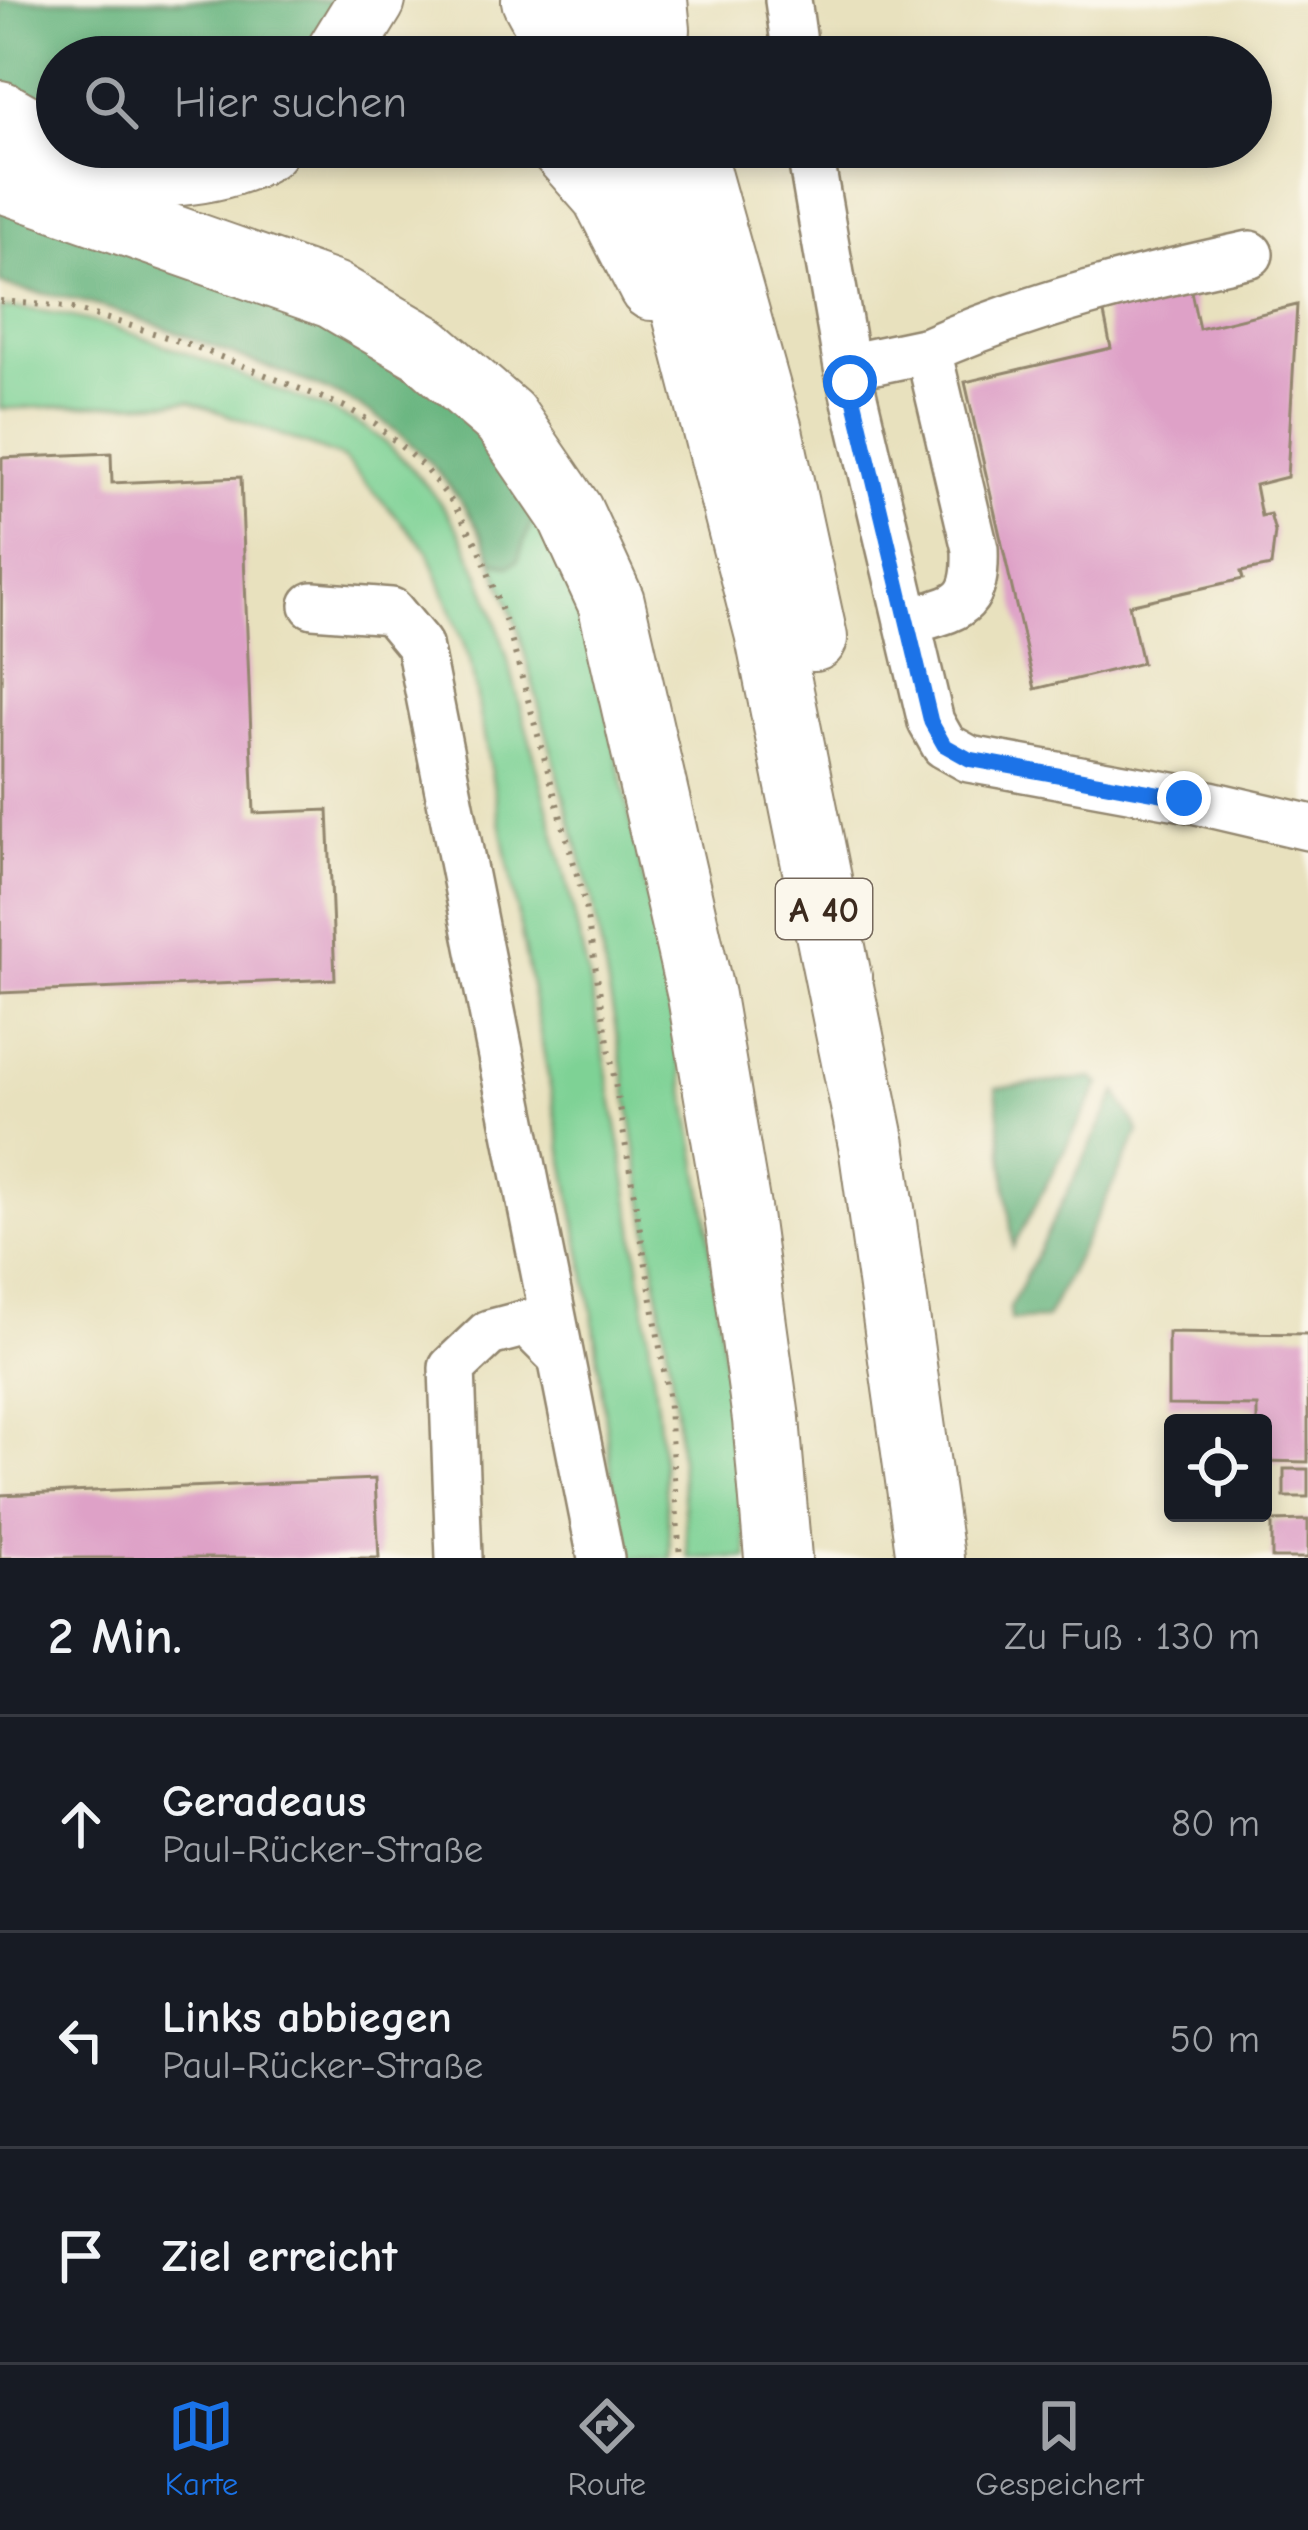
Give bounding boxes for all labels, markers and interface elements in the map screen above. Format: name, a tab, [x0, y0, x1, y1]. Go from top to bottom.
search box	[36, 36, 1272, 168]
icon: search	[78, 69, 144, 135]
text: Hier suchen	[174, 76, 407, 128]
route start	[823, 355, 877, 409]
route end	[1157, 771, 1211, 825]
road number: A 40	[776, 879, 872, 939]
map controls	[1164, 1414, 1272, 1522]
button: locate	[1164, 1414, 1272, 1522]
text: 2 Min.	[48, 1607, 182, 1666]
text: Zu Fuß · 130 m	[1004, 1614, 1260, 1659]
text: Geradeaus	[162, 1775, 366, 1827]
icon: ahead	[48, 1791, 114, 1857]
text: 80 m	[1171, 1801, 1260, 1846]
text: Paul-Rücker-Straße	[162, 1827, 483, 1872]
text: Links abbiegen	[162, 1991, 452, 2043]
icon: left	[48, 2007, 114, 2073]
text: 50 m	[1170, 2017, 1260, 2062]
text: Paul-Rücker-Straße	[162, 2043, 483, 2088]
icon: arrive	[48, 2223, 114, 2289]
text: Ziel erreicht	[162, 2230, 397, 2282]
tab: Karte	[165, 2393, 238, 2503]
tab: Route	[567, 2393, 646, 2503]
tab: Gespeichert	[975, 2393, 1143, 2503]

